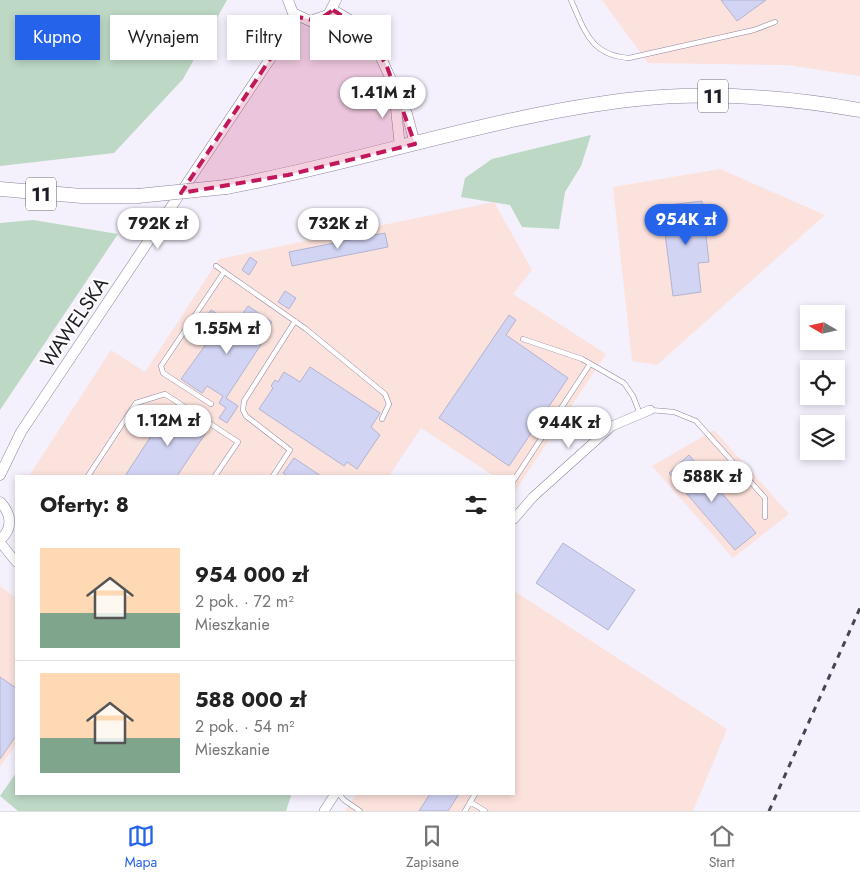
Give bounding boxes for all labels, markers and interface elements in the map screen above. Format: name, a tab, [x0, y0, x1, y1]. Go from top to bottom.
chip: Kupno	[15, 15, 100, 60]
chip: Wynajem	[110, 15, 217, 60]
chip: Filtry	[227, 15, 300, 60]
chip: Nowe	[310, 15, 391, 60]
pin: 1.41M zł	[331, 76, 435, 119]
road number: 11	[698, 80, 728, 112]
text: 1.41M zł	[351, 81, 415, 104]
road number: 11	[26, 178, 56, 210]
pin: 954K zł	[640, 204, 732, 246]
pin: 792K zł	[112, 208, 204, 250]
pin: 732K zł	[292, 208, 384, 250]
text: 954K zł	[656, 208, 716, 231]
text: 792K zł	[128, 212, 188, 235]
text: 732K zł	[309, 212, 367, 235]
street label: WAWELSKA	[33, 270, 116, 374]
north arrow	[800, 305, 845, 350]
map controls	[800, 305, 845, 460]
pin: 1.55M zł	[175, 312, 279, 355]
text: 1.55M zł	[194, 317, 260, 340]
button: locate	[800, 360, 845, 405]
pin: 1.12M zł	[116, 404, 220, 447]
pin: 944K zł	[523, 406, 615, 449]
text: 1.12M zł	[136, 409, 200, 432]
text: 944K zł	[538, 411, 600, 434]
button: layers	[800, 415, 845, 460]
pin: 588K zł	[666, 460, 758, 503]
text: 588K zł	[682, 465, 742, 488]
text: Oferty: 8	[40, 490, 129, 520]
icon: filters	[462, 491, 490, 519]
text: 954 000 zł	[195, 560, 308, 590]
icon: home	[80, 568, 140, 628]
text: 2 pok. · 72 m²	[195, 590, 294, 613]
text: Mieszkanie	[195, 613, 270, 636]
text: 588 000 zł	[195, 685, 306, 715]
icon: home	[80, 693, 140, 753]
text: 2 pok. · 54 m²	[195, 715, 295, 738]
text: Mieszkanie	[195, 738, 270, 761]
tab: Mapa	[124, 822, 157, 872]
tab: Zapisane	[406, 822, 459, 872]
tab: Start	[708, 822, 736, 872]

